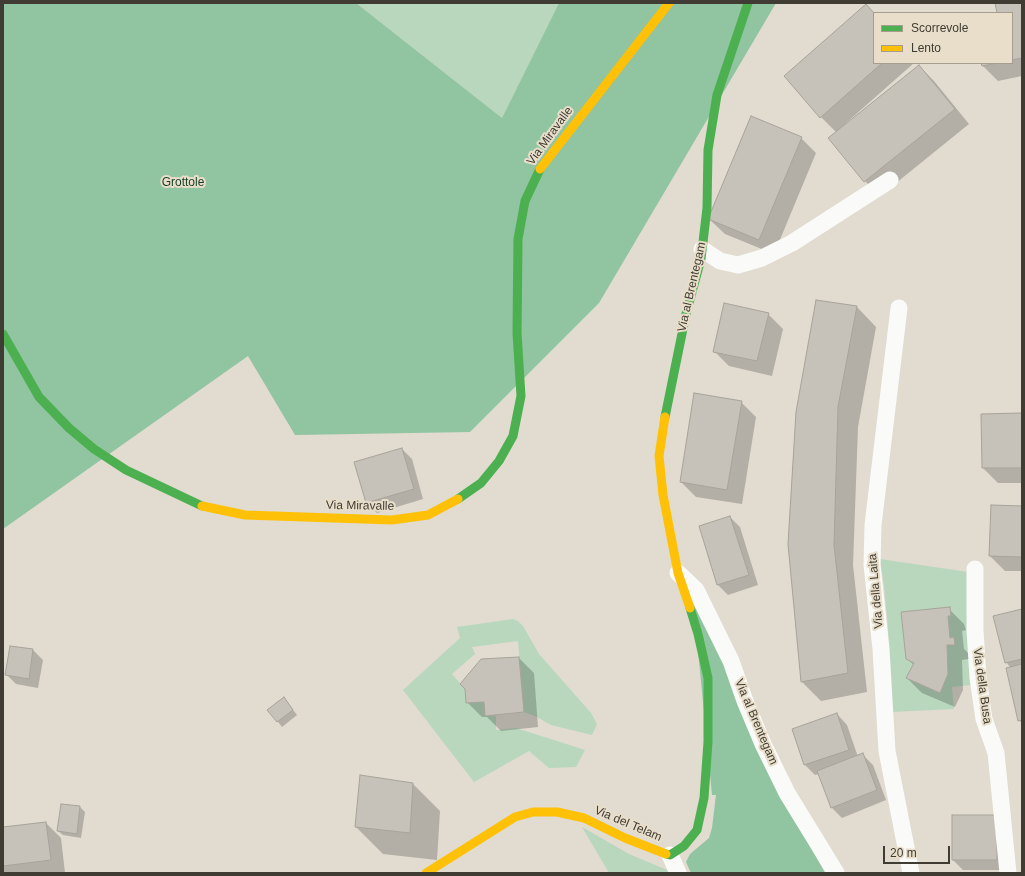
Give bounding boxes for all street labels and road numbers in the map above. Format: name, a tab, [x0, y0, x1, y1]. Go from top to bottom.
street label: Via Miravalle	[524, 104, 576, 168]
street label: Via al Brentegam	[675, 241, 709, 333]
street label: Via Miravalle	[326, 498, 394, 514]
street label: Via della Laita	[866, 553, 886, 629]
street label: Via della Busa	[970, 647, 994, 725]
street label: Via al Brentegam	[731, 677, 781, 767]
street label: Via del Telam	[592, 803, 664, 845]

